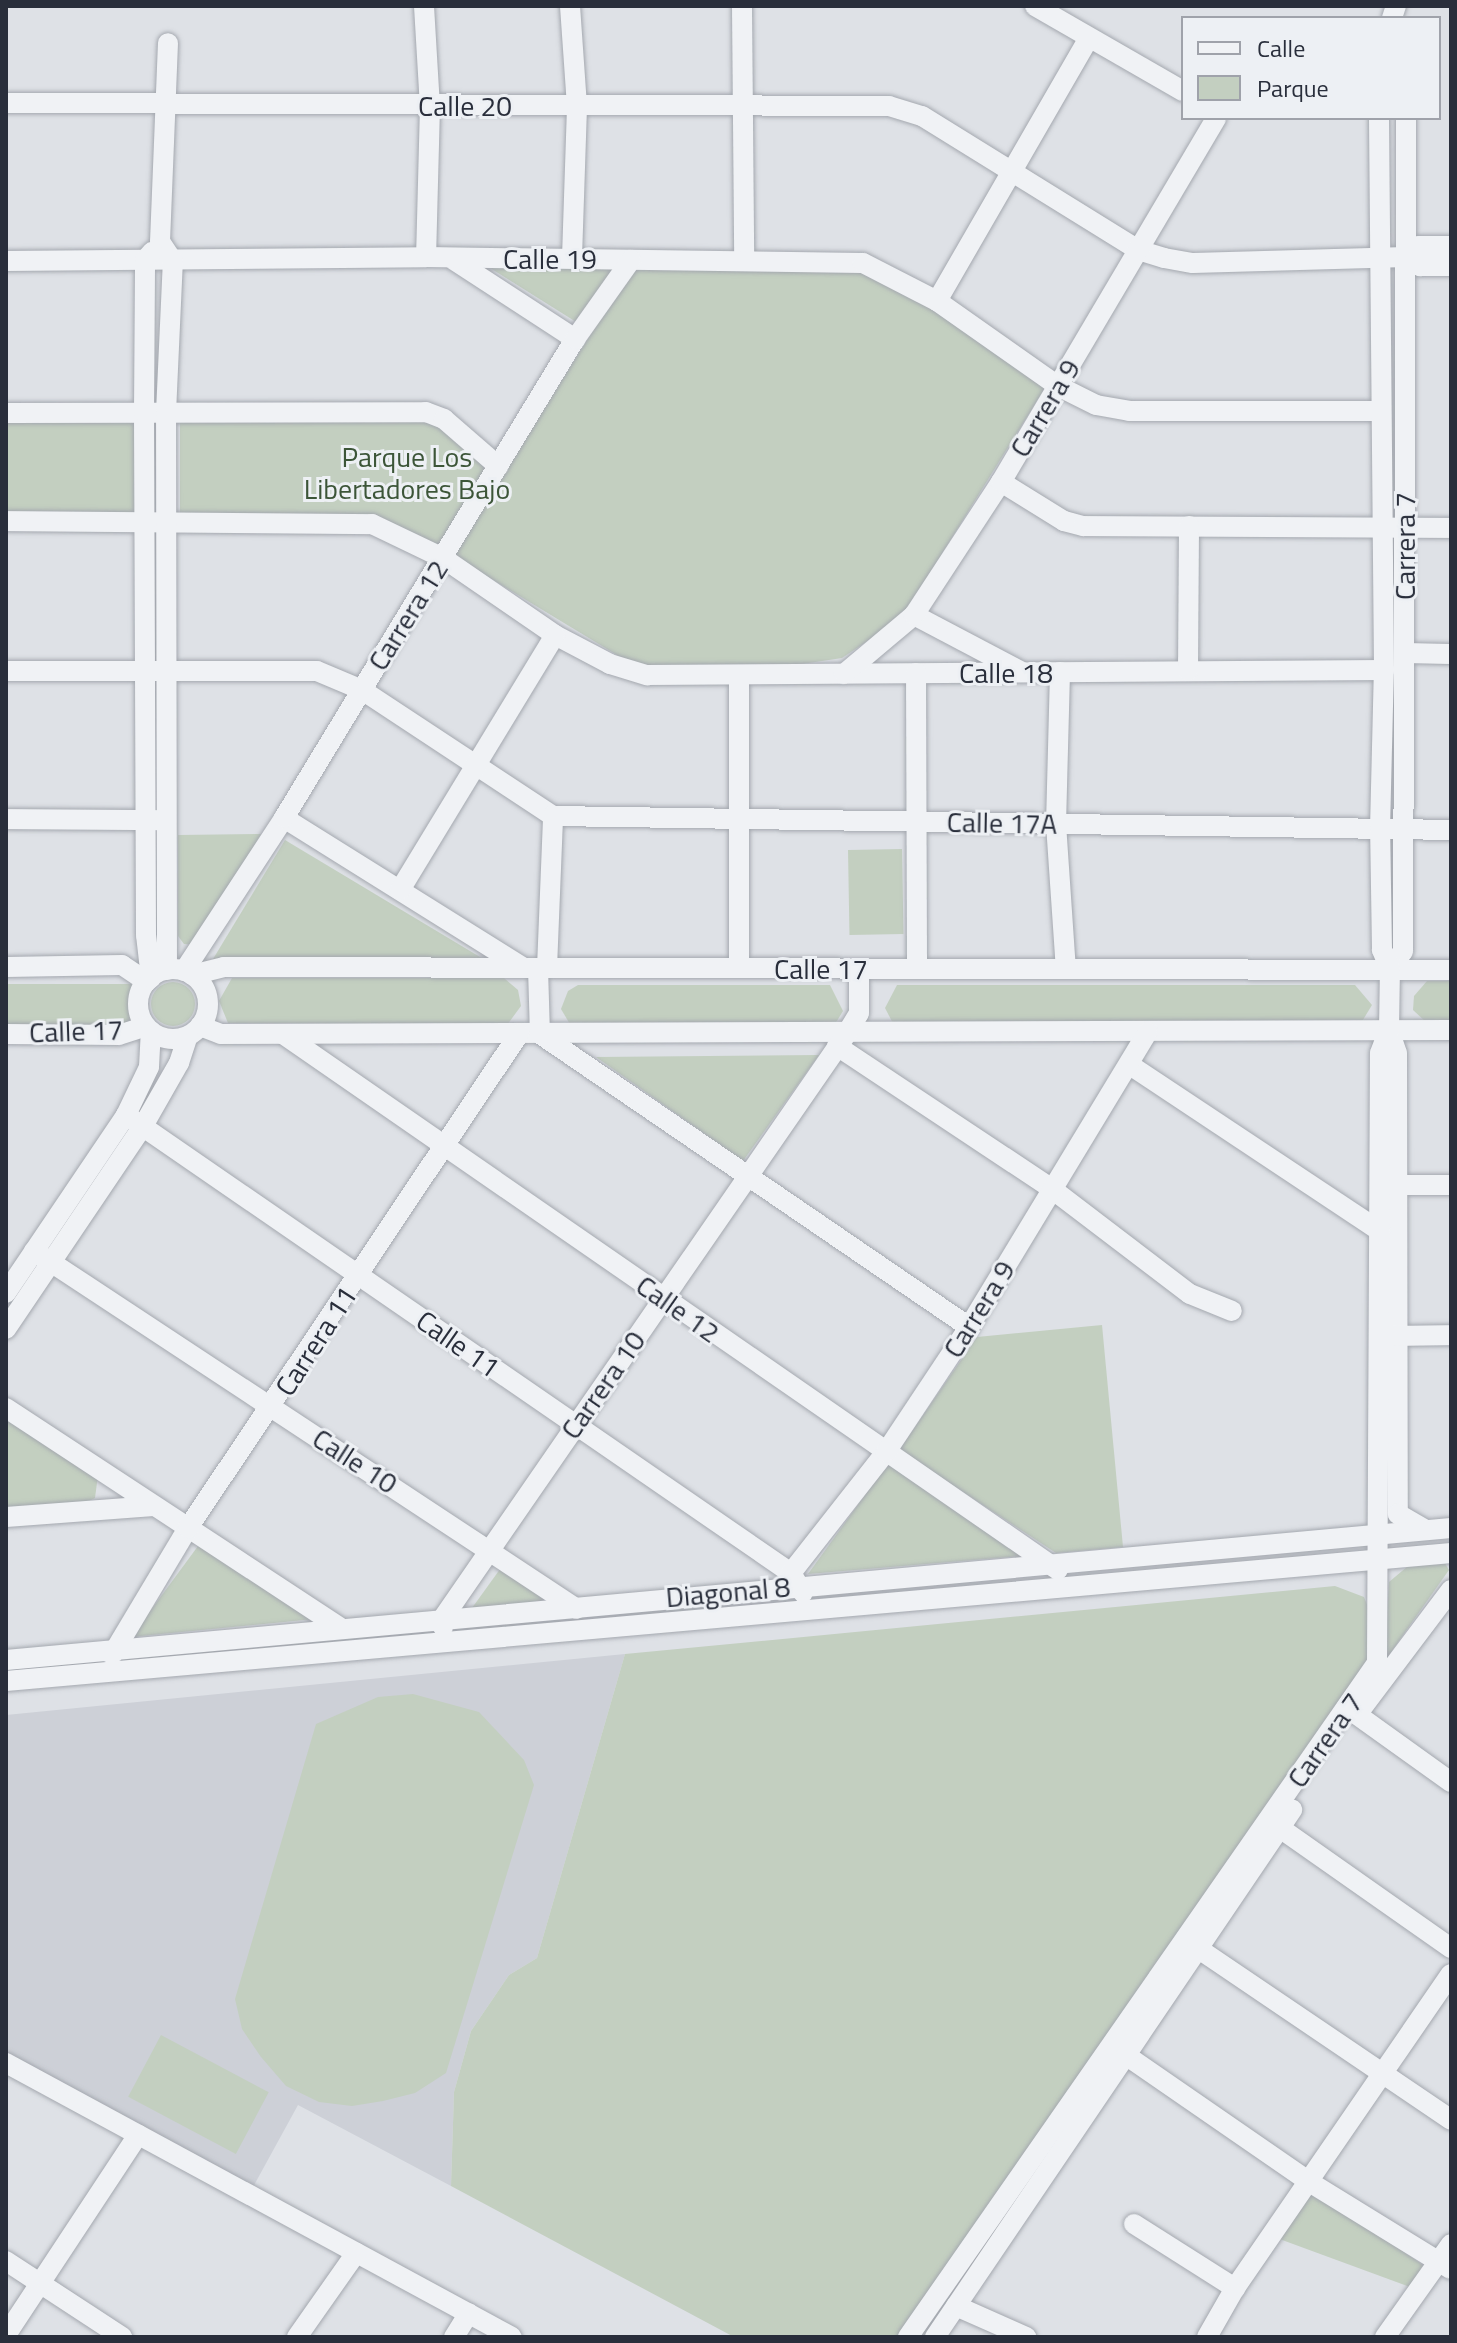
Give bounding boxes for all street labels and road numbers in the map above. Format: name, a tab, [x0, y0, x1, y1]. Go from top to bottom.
street label: Calle 20	[418, 89, 512, 123]
street label: Calle 19	[503, 242, 597, 276]
street label: Carrera 9	[1003, 353, 1087, 463]
street label: Carrera 7	[1388, 492, 1422, 600]
street label: Carrera 12	[361, 554, 455, 676]
street label: Calle 18	[959, 656, 1053, 690]
street label: Calle 17A	[946, 805, 1058, 841]
street label: Calle 17	[774, 952, 868, 986]
street label: Calle 17	[29, 1013, 123, 1049]
street label: Carrera 9	[936, 1254, 1022, 1364]
street label: Calle 12	[630, 1268, 726, 1350]
street label: Carrera 11	[268, 1280, 364, 1402]
street label: Calle 11	[410, 1303, 506, 1385]
street label: Carrera 10	[554, 1325, 652, 1445]
street label: Calle 10	[306, 1421, 404, 1501]
street label: Diagonal 8	[664, 1570, 792, 1614]
street label: Carrera 7	[1280, 1686, 1370, 1794]

